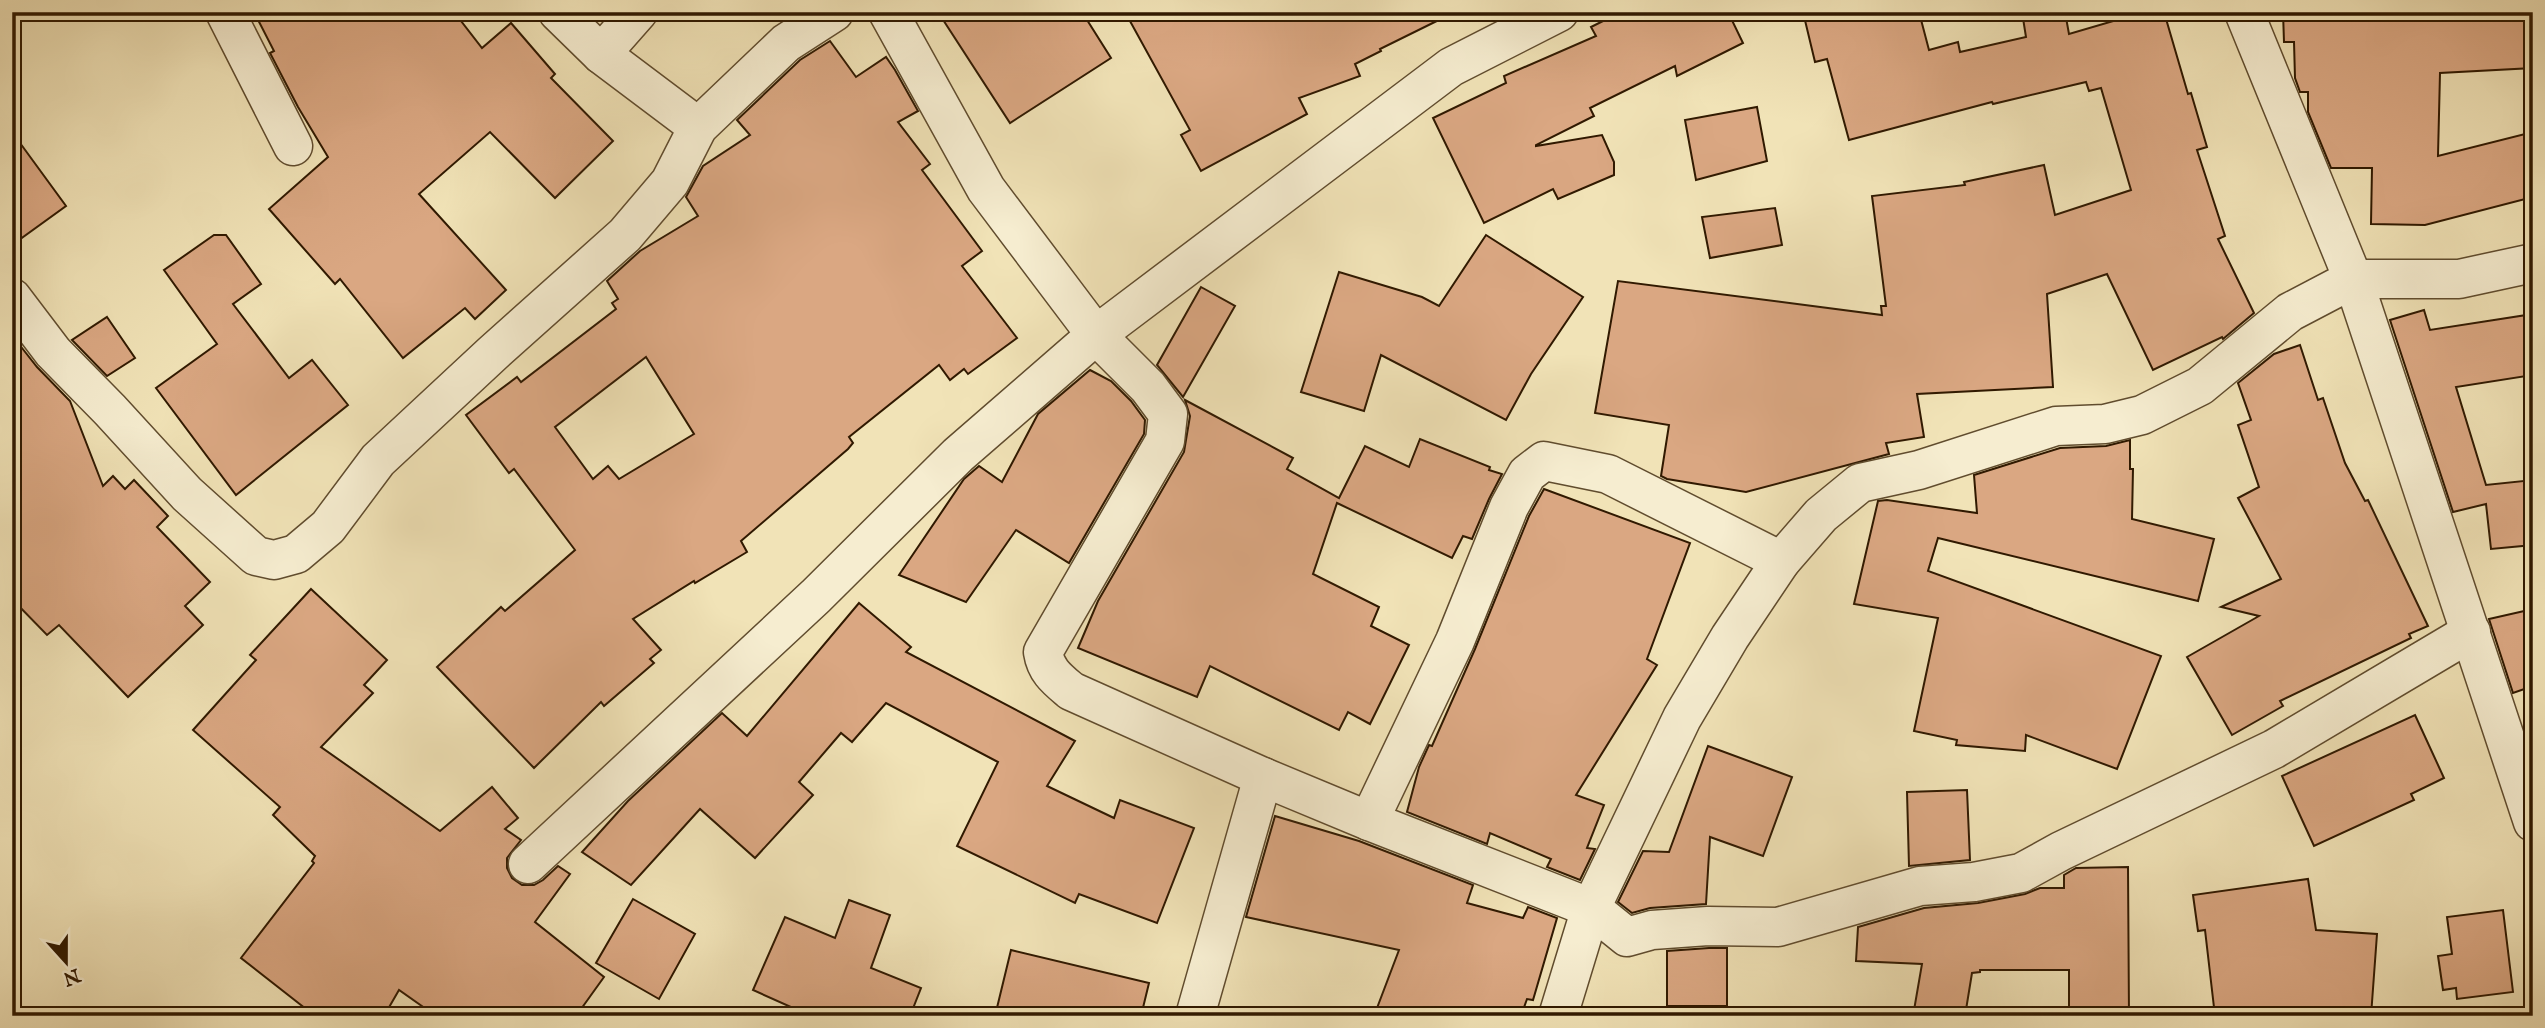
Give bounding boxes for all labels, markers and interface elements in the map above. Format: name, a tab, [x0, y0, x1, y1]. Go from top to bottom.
north arrow	[32, 926, 102, 996]
text: N	[59, 961, 84, 990]

